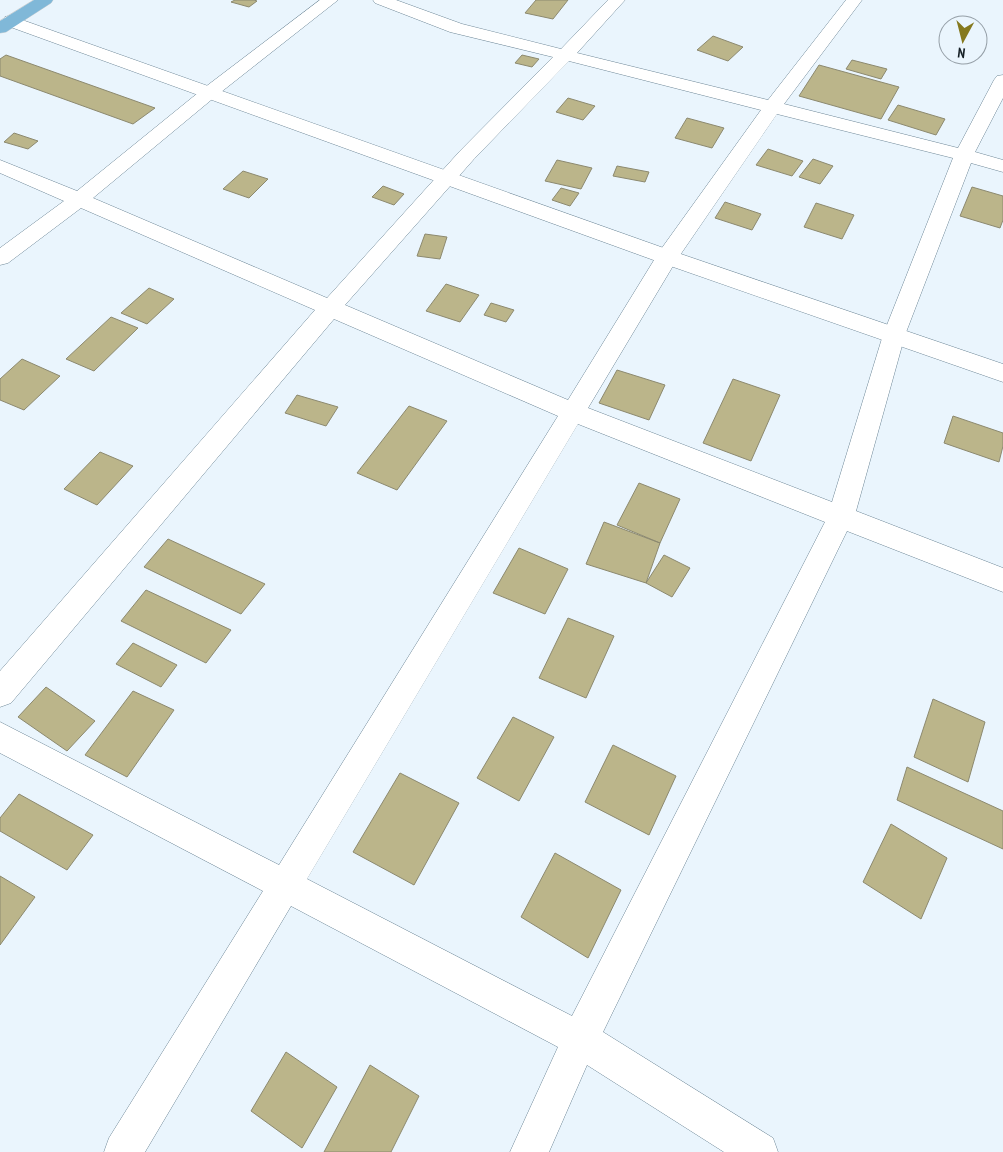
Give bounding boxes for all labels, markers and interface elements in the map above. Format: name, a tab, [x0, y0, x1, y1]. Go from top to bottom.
north arrow	[938, 15, 988, 65]
text: N	[957, 44, 966, 62]

